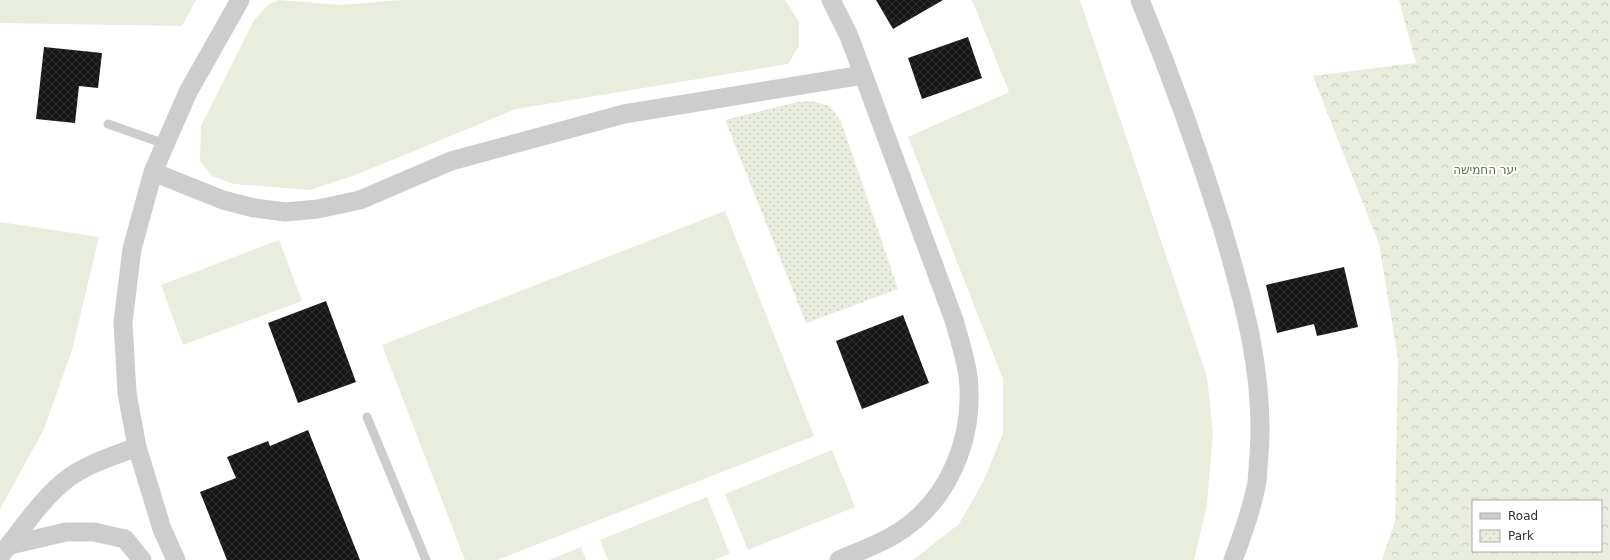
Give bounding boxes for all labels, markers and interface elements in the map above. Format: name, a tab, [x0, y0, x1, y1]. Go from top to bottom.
park label: יער החמישה	[1453, 163, 1517, 177]
legend	[1472, 500, 1602, 552]
text: Road	[1508, 509, 1538, 523]
text: Park	[1508, 529, 1534, 543]

